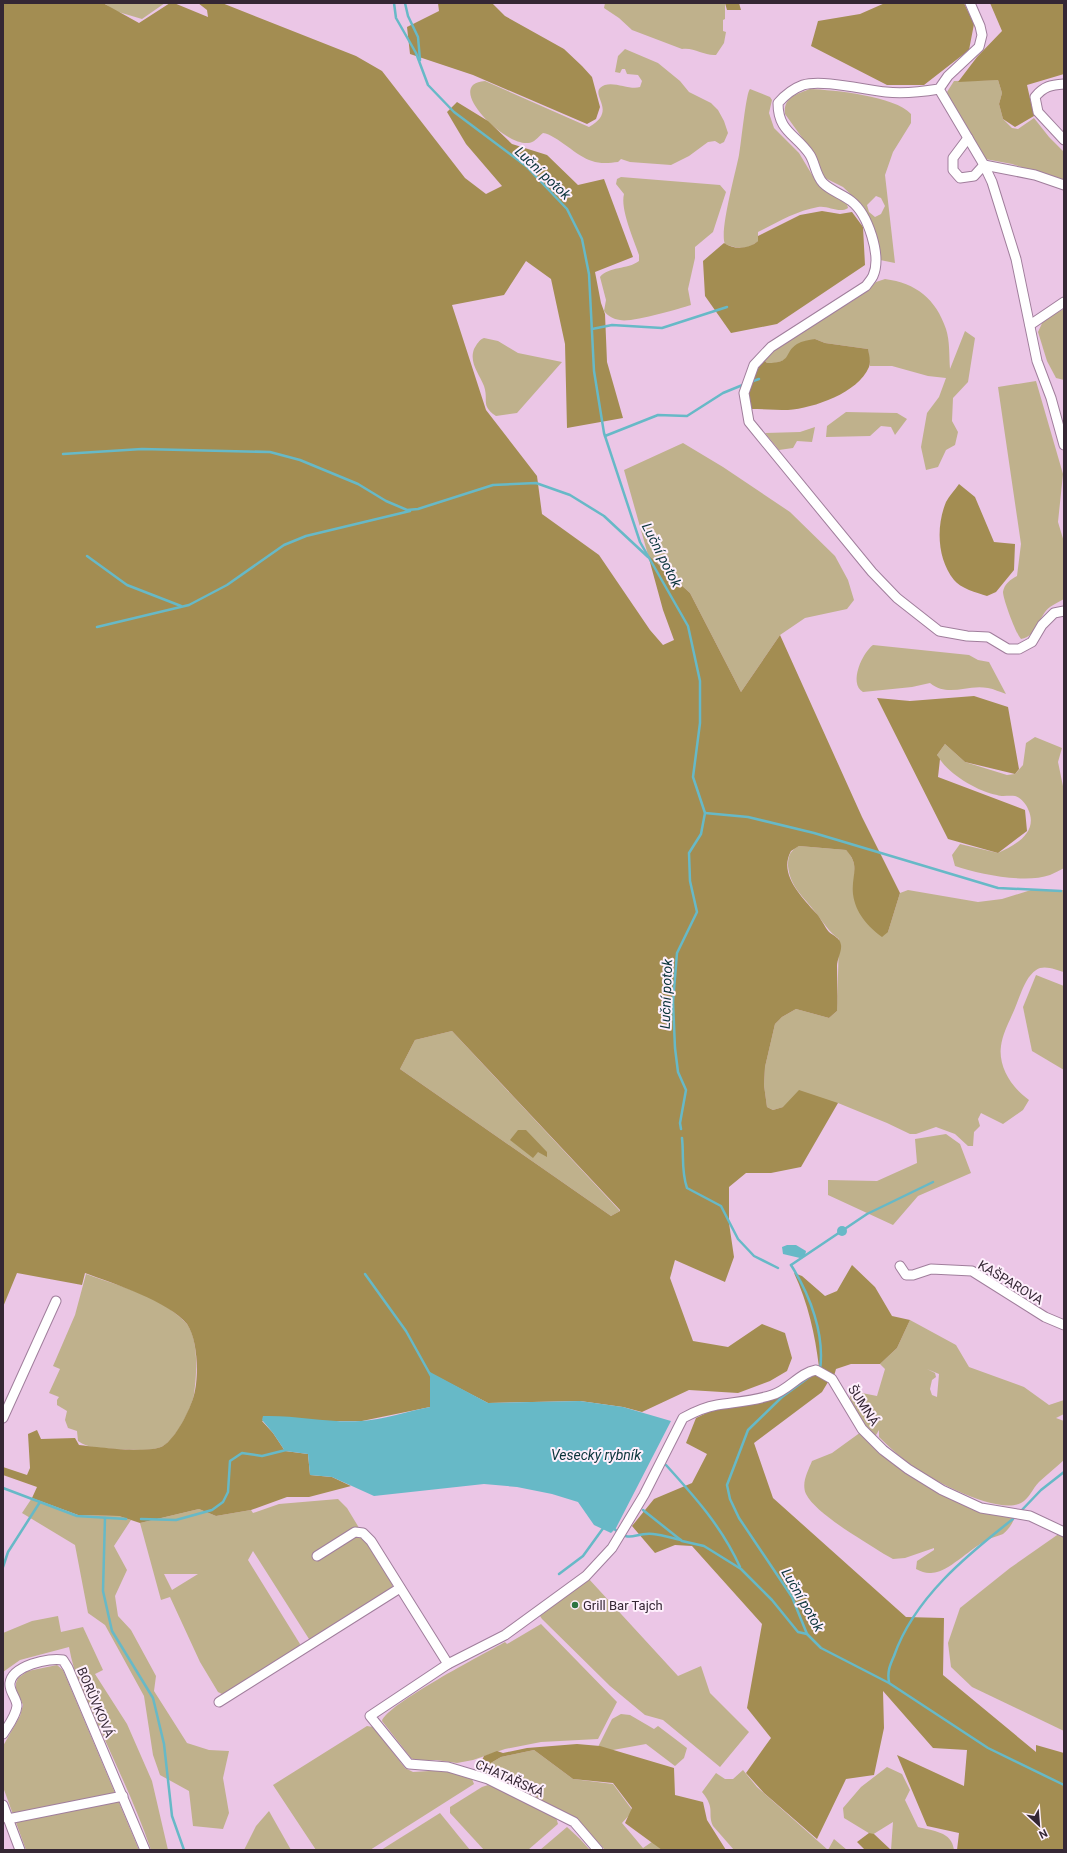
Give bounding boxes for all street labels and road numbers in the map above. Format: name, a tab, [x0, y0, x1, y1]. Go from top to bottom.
street label: KAŠPAROVA	[975, 1257, 1046, 1308]
street label: ŠUMNÁ	[845, 1382, 883, 1429]
street label: BORŮVKOVÁ	[74, 1664, 118, 1740]
street label: CHATAŘSKÁ	[473, 1757, 547, 1800]

